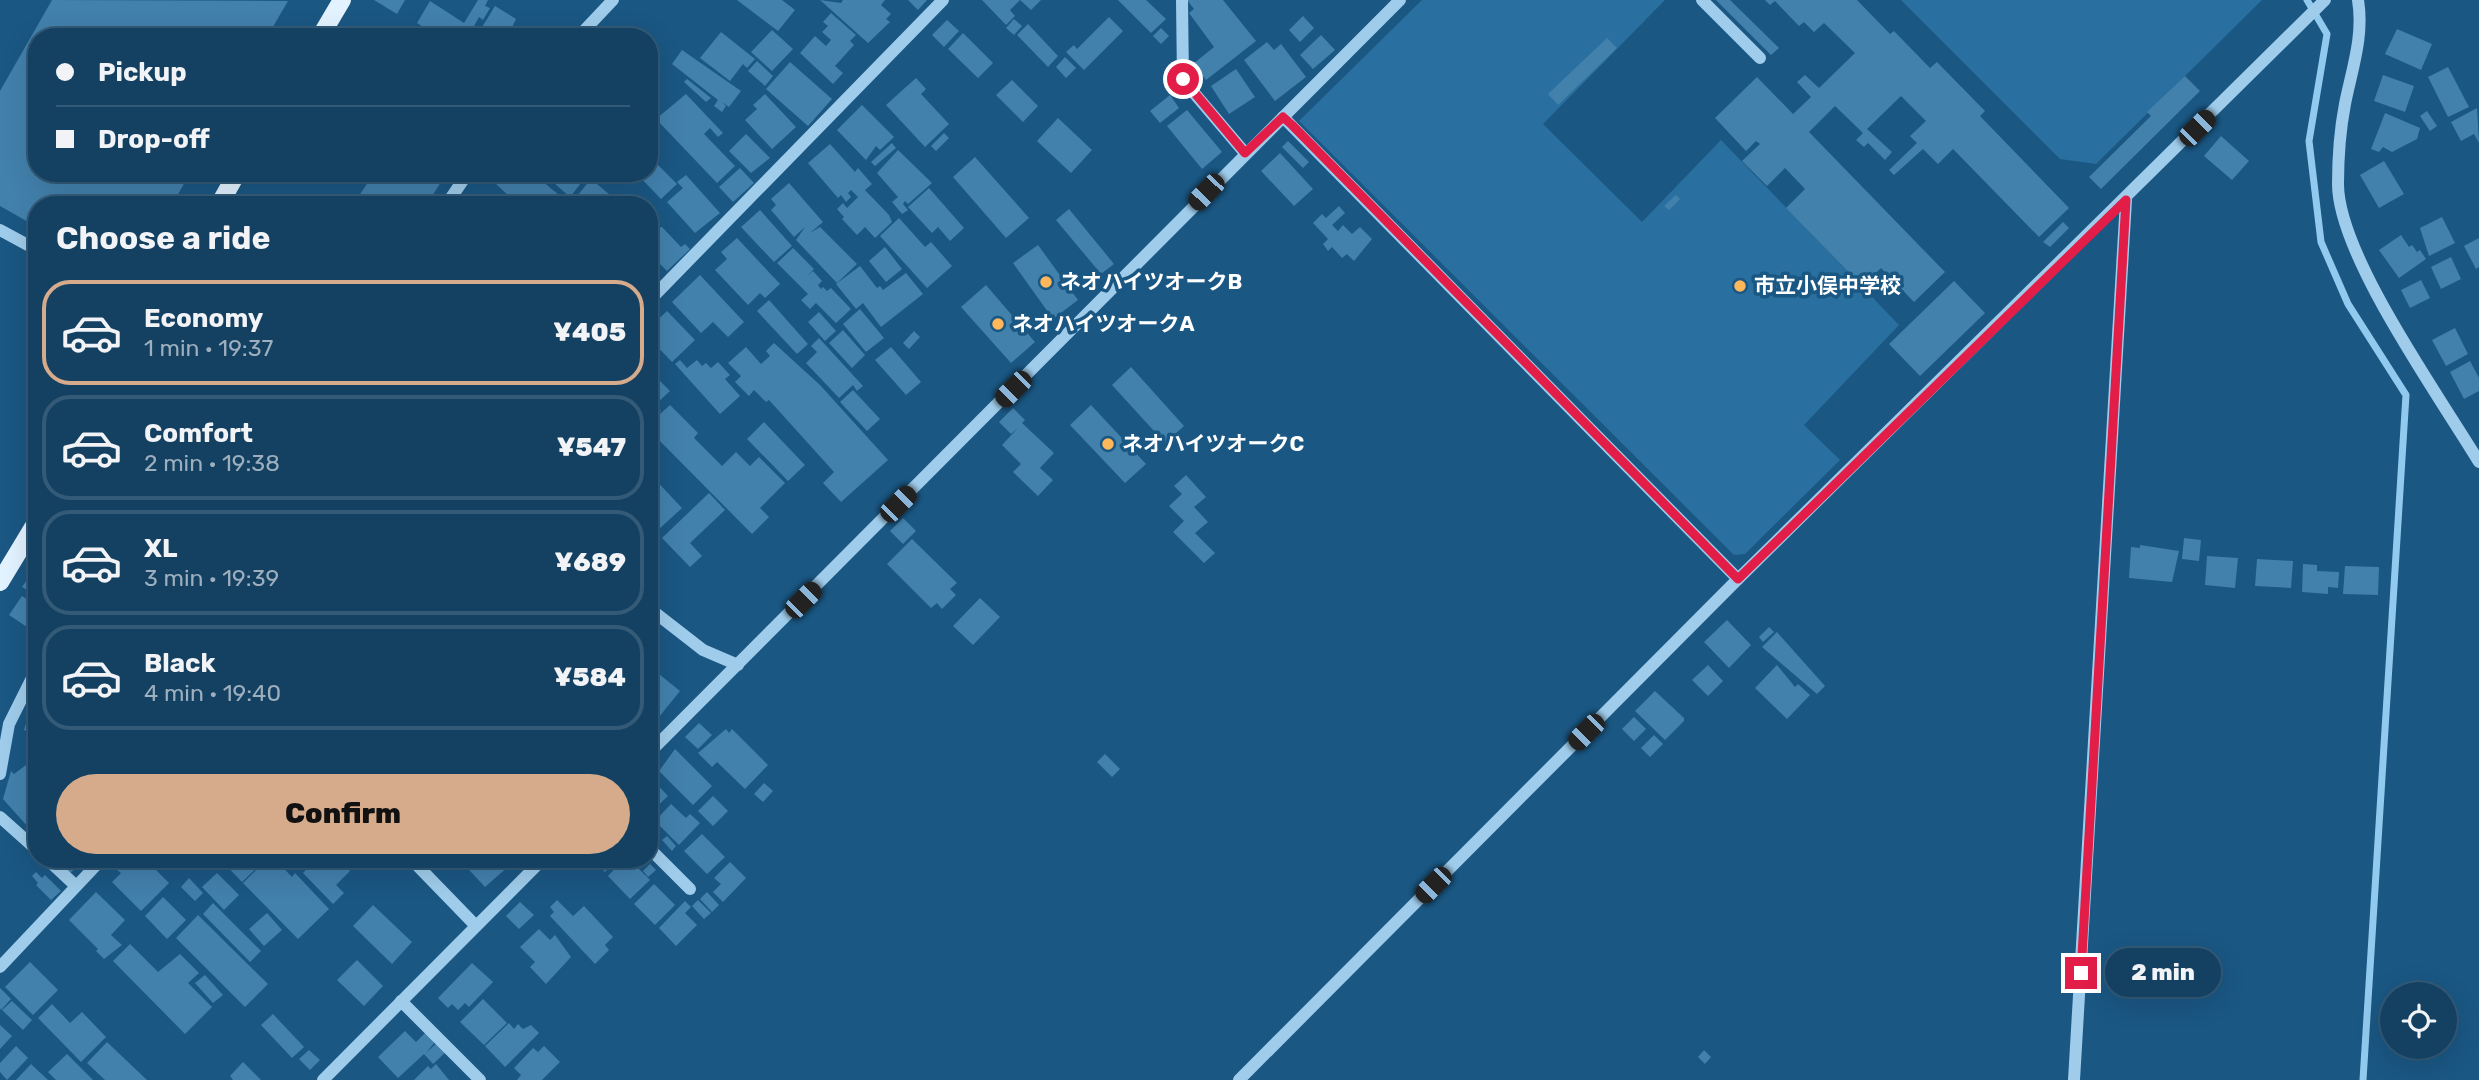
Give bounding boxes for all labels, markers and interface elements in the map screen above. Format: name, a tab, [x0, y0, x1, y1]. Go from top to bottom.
text: Pickup	[98, 57, 187, 88]
route start	[1167, 63, 1199, 95]
car	[2175, 106, 2220, 150]
text: Drop-off	[98, 124, 210, 155]
car	[1184, 170, 1229, 214]
text: Choose a ride	[56, 219, 270, 257]
place label: ネオハイツオークB	[1060, 269, 1242, 294]
place label: 市立小俣中学校	[1754, 273, 1901, 298]
marker: ネオハイツオークB	[1038, 274, 1054, 290]
marker: 市立小俣中学校	[1732, 278, 1748, 294]
icon: car	[60, 301, 123, 364]
text: Economy	[144, 303, 263, 334]
place label: ネオハイツオークA	[1012, 311, 1195, 336]
marker: ネオハイツオークA	[990, 316, 1006, 332]
text: ¥405	[553, 317, 626, 348]
text: 1 min · 19:37	[144, 334, 273, 362]
car	[991, 367, 1036, 411]
icon: car	[60, 416, 123, 479]
text: Comfort	[144, 418, 253, 449]
place label: ネオハイツオークC	[1122, 431, 1305, 456]
text: ¥547	[557, 432, 626, 463]
marker: ネオハイツオークC	[1100, 436, 1116, 452]
text: 2 min · 19:38	[144, 449, 280, 477]
car	[876, 482, 921, 526]
icon: car	[60, 531, 123, 594]
text: XL	[144, 533, 177, 564]
text: ¥689	[555, 547, 626, 578]
text: 3 min · 19:39	[144, 564, 279, 592]
car	[781, 578, 826, 622]
icon: car	[60, 646, 123, 709]
text: Black	[144, 648, 216, 679]
text: ¥584	[553, 662, 626, 693]
text: 4 min · 19:40	[144, 679, 281, 707]
car	[1564, 710, 1609, 754]
button: Confirm	[56, 774, 630, 854]
car	[1411, 863, 1456, 907]
callout: 2 min	[2106, 948, 2221, 998]
route end	[2065, 957, 2097, 989]
text: 2 min	[2131, 958, 2195, 986]
map controls	[2380, 982, 2457, 1059]
button: locate	[2380, 982, 2457, 1059]

